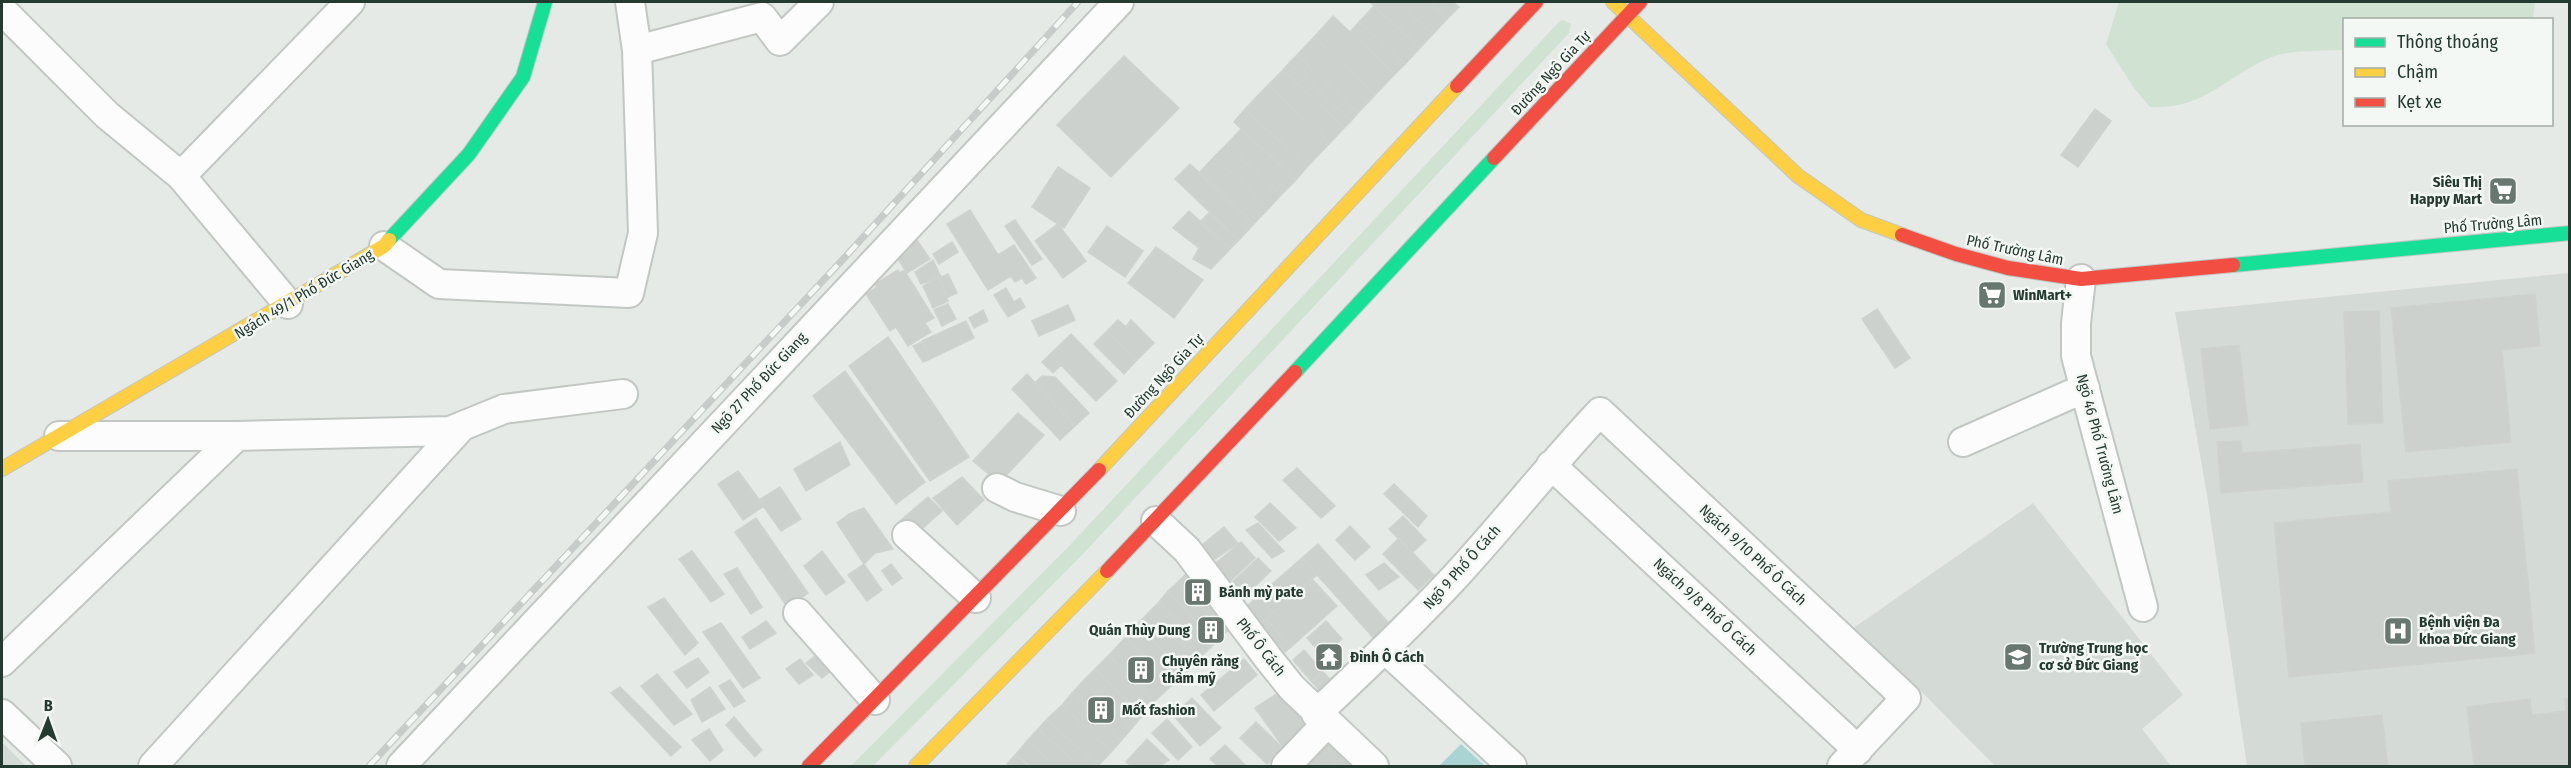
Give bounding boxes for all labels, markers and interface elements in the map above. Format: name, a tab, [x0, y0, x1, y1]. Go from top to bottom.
legend	[2343, 18, 2553, 126]
street label: Đường Ngô Gia Tự	[1507, 27, 1595, 119]
text: Thông thoáng	[2397, 31, 2498, 53]
text: Chậm	[2397, 61, 2438, 83]
text: Kẹt xe	[2397, 91, 2442, 113]
place label: Siêu Thị Happy Mart	[2410, 173, 2483, 208]
supermarket icon: Siêu Thị Happy Mart	[2487, 175, 2519, 207]
street label: Phố Trường Lâm	[2443, 211, 2543, 237]
street label: Phố Trường Lâm	[1965, 231, 2065, 269]
street label: Ngách 49/1 Phố Đức Giang	[231, 245, 377, 343]
supermarket icon: WinMart+	[1976, 279, 2008, 311]
place label: WinMart+	[2013, 286, 2072, 304]
street label: Ngõ 27 Phố Đức Giang	[707, 329, 811, 437]
street label: Đường Ngô Gia Tự	[1120, 330, 1208, 422]
street label: Ngõ 46 Phố Trường Lâm	[2073, 372, 2127, 516]
street label: Ngách 9/10 Phố Ô Cách	[1696, 501, 1810, 609]
street label: Ngõ 9 Phố Ô Cách	[1419, 521, 1505, 613]
street label: Ngách 9/8 Phố Ô Cách	[1650, 555, 1760, 659]
building icon: Bánh mỳ pate	[1182, 576, 1214, 608]
place label: Bánh mỳ pate	[1219, 583, 1304, 601]
place label: Bệnh viện Đa khoa Đức Giang	[2419, 613, 2516, 648]
building icon: Quán Thùy Dung	[1195, 614, 1227, 646]
street label: Phố Ô Cách	[1233, 614, 1289, 680]
hospital icon: Bệnh viện Đa khoa Đức Giang	[2382, 615, 2414, 647]
place label: Quán Thùy Dung	[1089, 621, 1191, 639]
place label: Trường Trung học cơ sở Đức Giang	[2039, 639, 2148, 674]
temple icon: Đình Ô Cách	[1313, 641, 1345, 673]
school or university icon: Trường Trung học cơ sở Đức Giang	[2002, 641, 2034, 673]
place label: Đình Ô Cách	[1350, 648, 1424, 666]
place label: Chuyên răng thẩm mỹ	[1162, 652, 1239, 687]
building icon: Chuyên răng thẩm mỹ	[1125, 654, 1157, 686]
north arrow	[18, 690, 78, 750]
building icon: Mốt fashion	[1085, 694, 1117, 726]
text: B	[44, 696, 53, 715]
place label: Mốt fashion	[1122, 701, 1196, 719]

